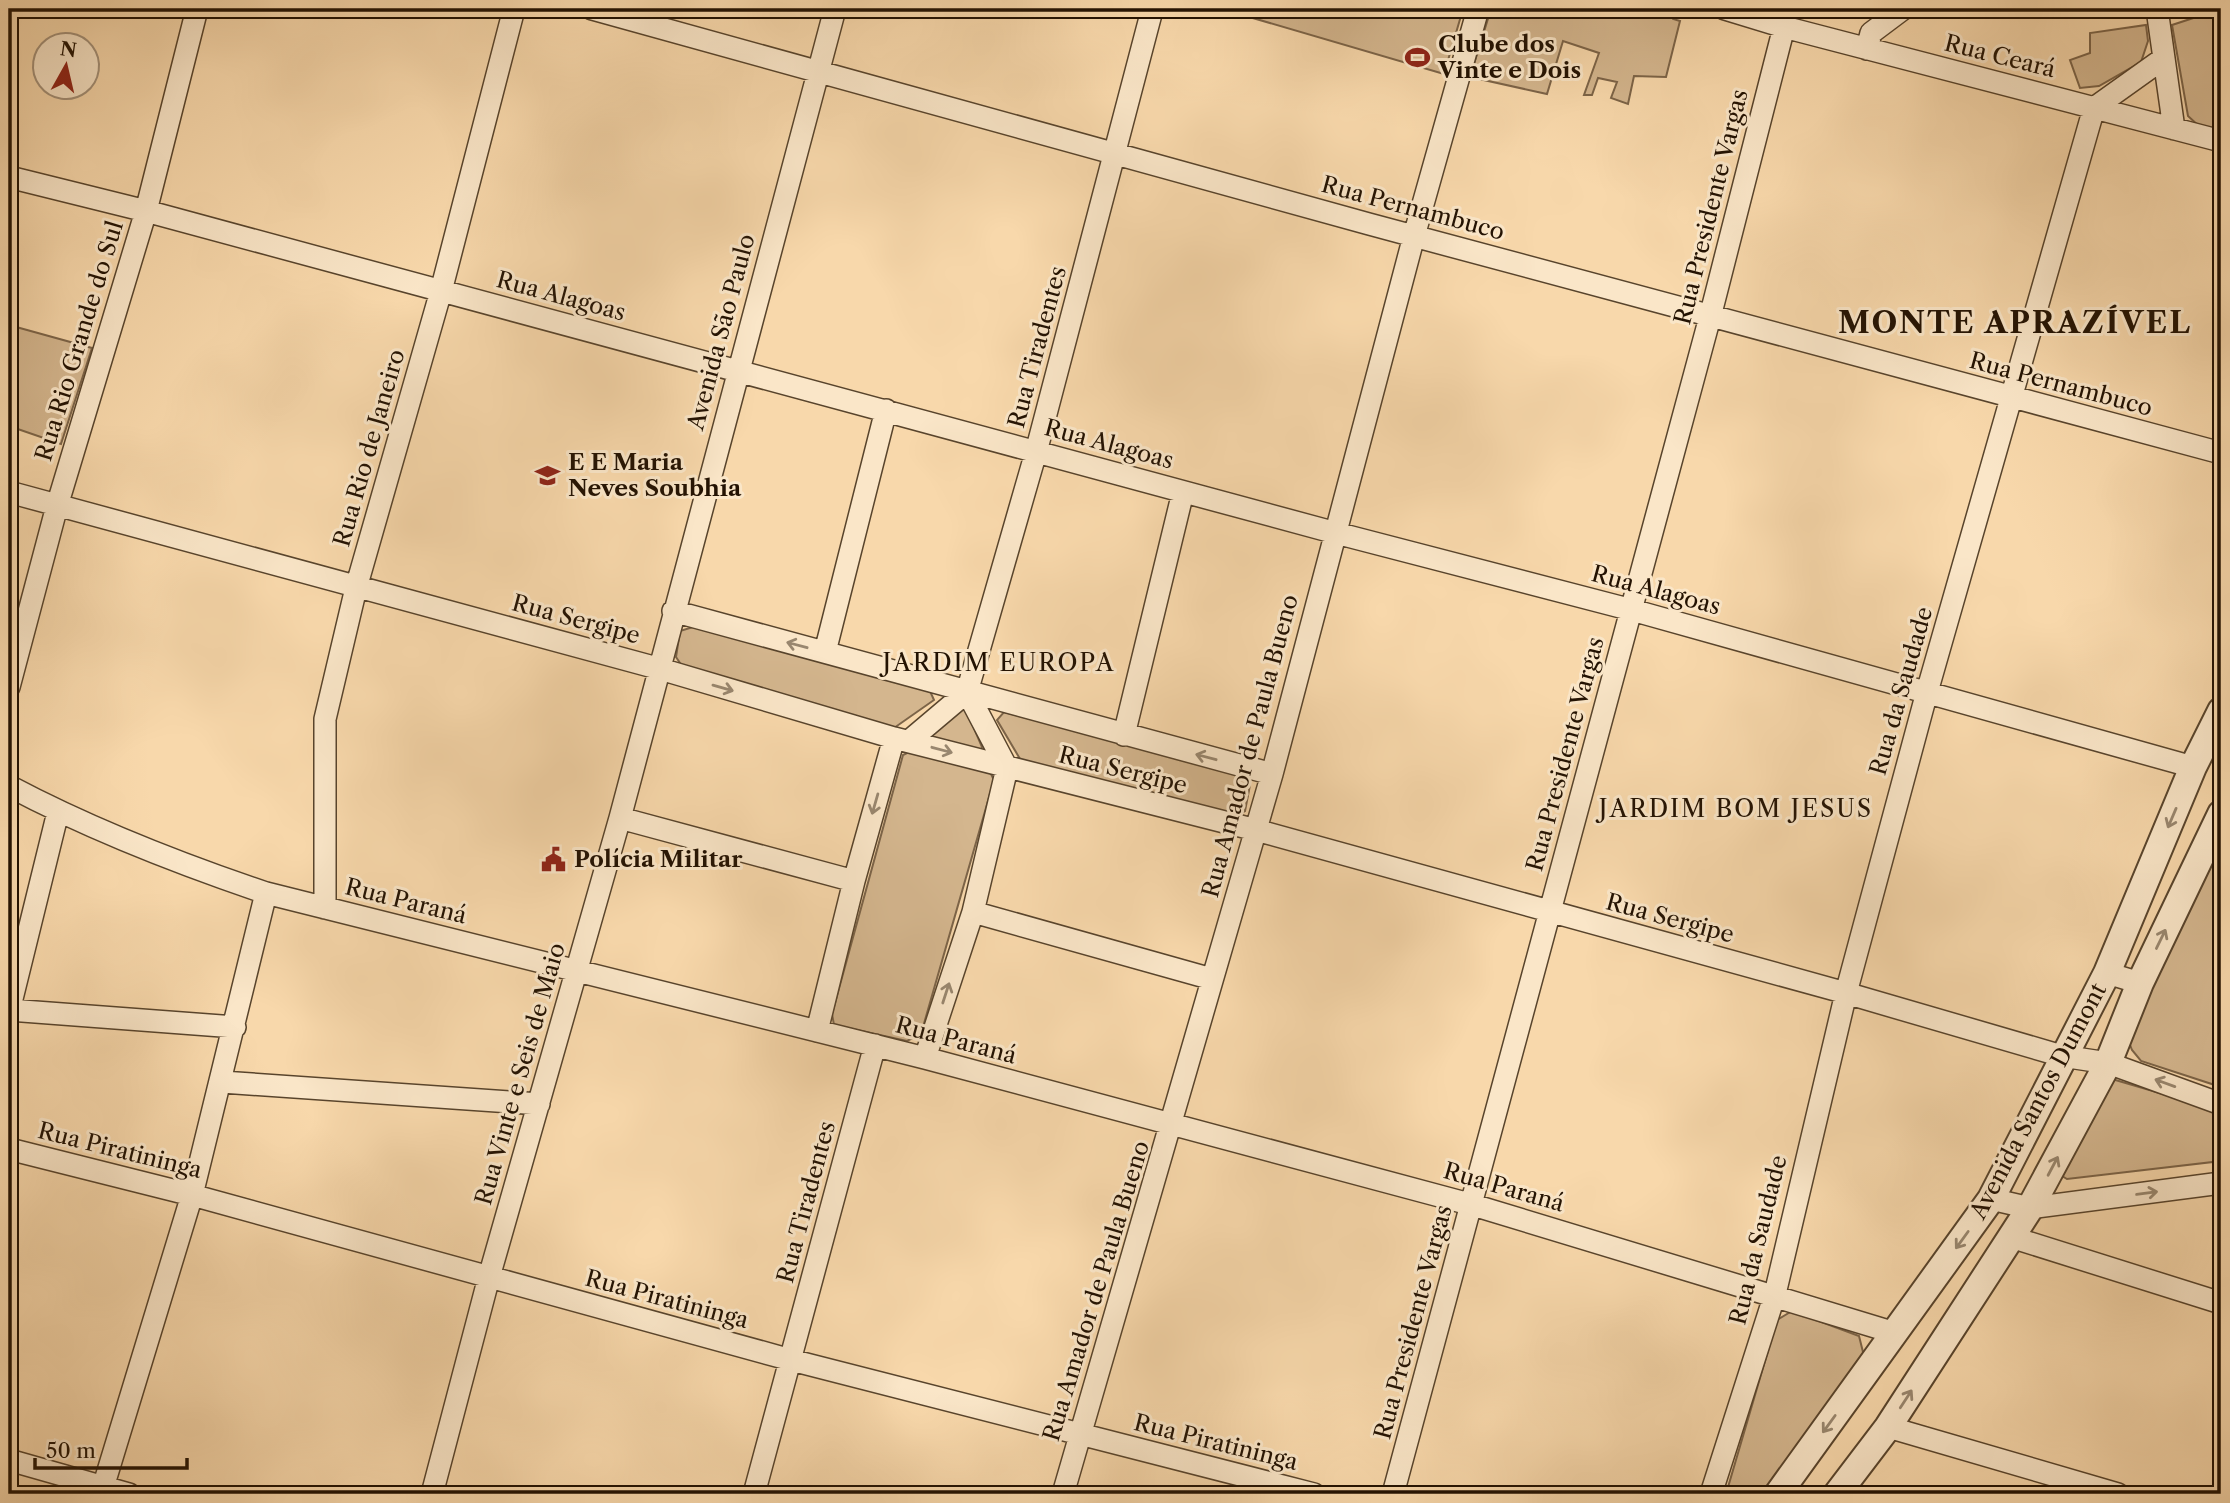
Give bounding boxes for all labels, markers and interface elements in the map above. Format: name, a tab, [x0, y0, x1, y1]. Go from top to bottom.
street label: Rua Ceará	[1942, 29, 2059, 84]
place label: Clube dos Vinte e Dois	[1437, 30, 1581, 84]
north arrow	[32, 32, 102, 102]
text: N	[59, 37, 78, 62]
sports icon: Clube dos Vinte e Dois	[1404, 43, 1432, 71]
street label: Rua Presidente Vargas	[1668, 86, 1754, 328]
street label: Rua Pernambuco	[1318, 170, 1508, 246]
street label: Rua Rio Grande do Sul	[29, 217, 129, 464]
street label: Avenida São Paulo	[681, 231, 761, 434]
street label: Rua Tiradentes	[1002, 263, 1072, 431]
street label: Rua Alagoas	[493, 265, 629, 327]
district label: MONTE APRAZÍVEL	[1838, 304, 2192, 341]
street label: Rua Rio de Janeiro	[327, 346, 411, 550]
street label: Rua Pernambuco	[1966, 346, 2156, 422]
street label: Rua Alagoas	[1041, 413, 1177, 475]
place label: E E Maria Neves Soubhia	[568, 448, 742, 502]
school or university icon: E E Maria Neves Soubhia	[534, 461, 562, 489]
street label: Rua Alagoas	[1588, 559, 1724, 621]
street label: Rua Sergipe	[509, 588, 643, 650]
street label: Rua Amador de Paula Bueno	[1196, 591, 1304, 901]
street label: Rua da Saudade	[1864, 604, 1938, 778]
street label: Rua Presidente Vargas	[1520, 634, 1610, 874]
one-way arrow	[787, 638, 809, 651]
district label: JARDIM EUROPA	[878, 648, 1116, 677]
one-way arrow	[712, 682, 734, 695]
street label: Rua Sergipe	[1056, 741, 1190, 799]
one-way arrow	[930, 744, 952, 757]
one-way arrow	[1195, 749, 1217, 762]
one-way arrow	[868, 792, 881, 814]
district label: JARDIM BOM JESUS	[1595, 794, 1873, 823]
one-way arrow	[2165, 806, 2178, 828]
public building icon: Polícia Militar	[540, 845, 568, 873]
place label: Polícia Militar	[574, 845, 743, 873]
street label: Rua Paraná	[342, 872, 470, 930]
street label: Rua Sergipe	[1603, 887, 1737, 949]
one-way arrow	[2156, 928, 2169, 949]
street label: Rua Vinte e Seis de Maio	[469, 940, 571, 1208]
street label: Avenida Santos Dumont	[1963, 978, 2112, 1225]
one-way arrow	[941, 983, 953, 1005]
street label: Rua Paraná	[892, 1010, 1020, 1070]
one-way arrow	[2154, 1076, 2176, 1088]
street label: Rua Piratininga	[35, 1116, 206, 1184]
street label: Rua Tiradentes	[771, 1118, 841, 1286]
street label: Rua Amador de Paula Bueno	[1037, 1137, 1155, 1445]
street label: Rua da Saudade	[1723, 1152, 1793, 1328]
street label: Rua Paraná	[1440, 1156, 1568, 1218]
one-way arrow	[2047, 1156, 2060, 1177]
one-way arrow	[2135, 1186, 2158, 1199]
street label: Rua Presidente Vargas	[1368, 1202, 1458, 1442]
one-way arrow	[1955, 1230, 1969, 1249]
street label: Rua Piratininga	[582, 1264, 753, 1334]
one-way arrow	[1899, 1390, 1913, 1410]
street label: Rua Piratininga	[1131, 1408, 1302, 1476]
one-way arrow	[1822, 1414, 1836, 1433]
scale bar	[35, 1426, 187, 1470]
text: 50 m	[46, 1438, 96, 1463]

